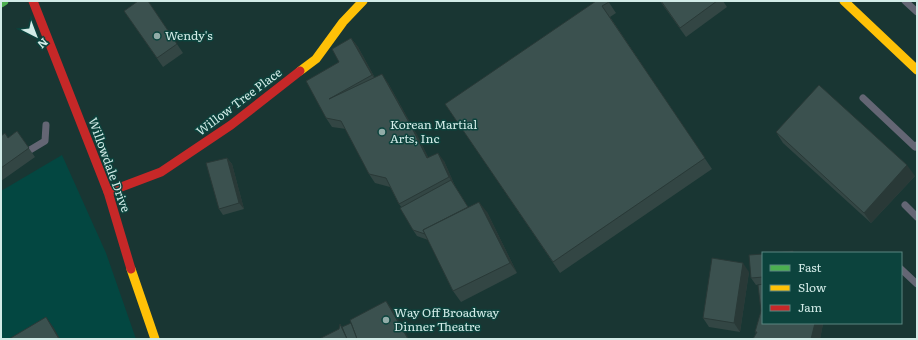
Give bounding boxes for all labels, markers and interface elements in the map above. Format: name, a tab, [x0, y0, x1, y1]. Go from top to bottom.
north arrow	[16, 16, 56, 56]
place label: Wendy's	[165, 26, 213, 44]
marker: Wendy's	[152, 31, 162, 41]
text: N	[35, 35, 52, 53]
street label: Willow Tree Place	[192, 63, 285, 139]
street label: Willowdale Drive	[84, 115, 135, 215]
place label: Korean Martial Arts, Inc	[390, 115, 477, 147]
marker: Korean Martial Arts, Inc	[377, 127, 387, 137]
legend	[762, 252, 902, 324]
text: Fast	[798, 258, 822, 276]
text: Slow	[798, 278, 827, 296]
text: Jam	[798, 298, 823, 316]
place label: Way Off Broadway Dinner Theatre	[394, 303, 499, 335]
marker: Way Off Broadway Dinner Theatre	[381, 315, 391, 325]

